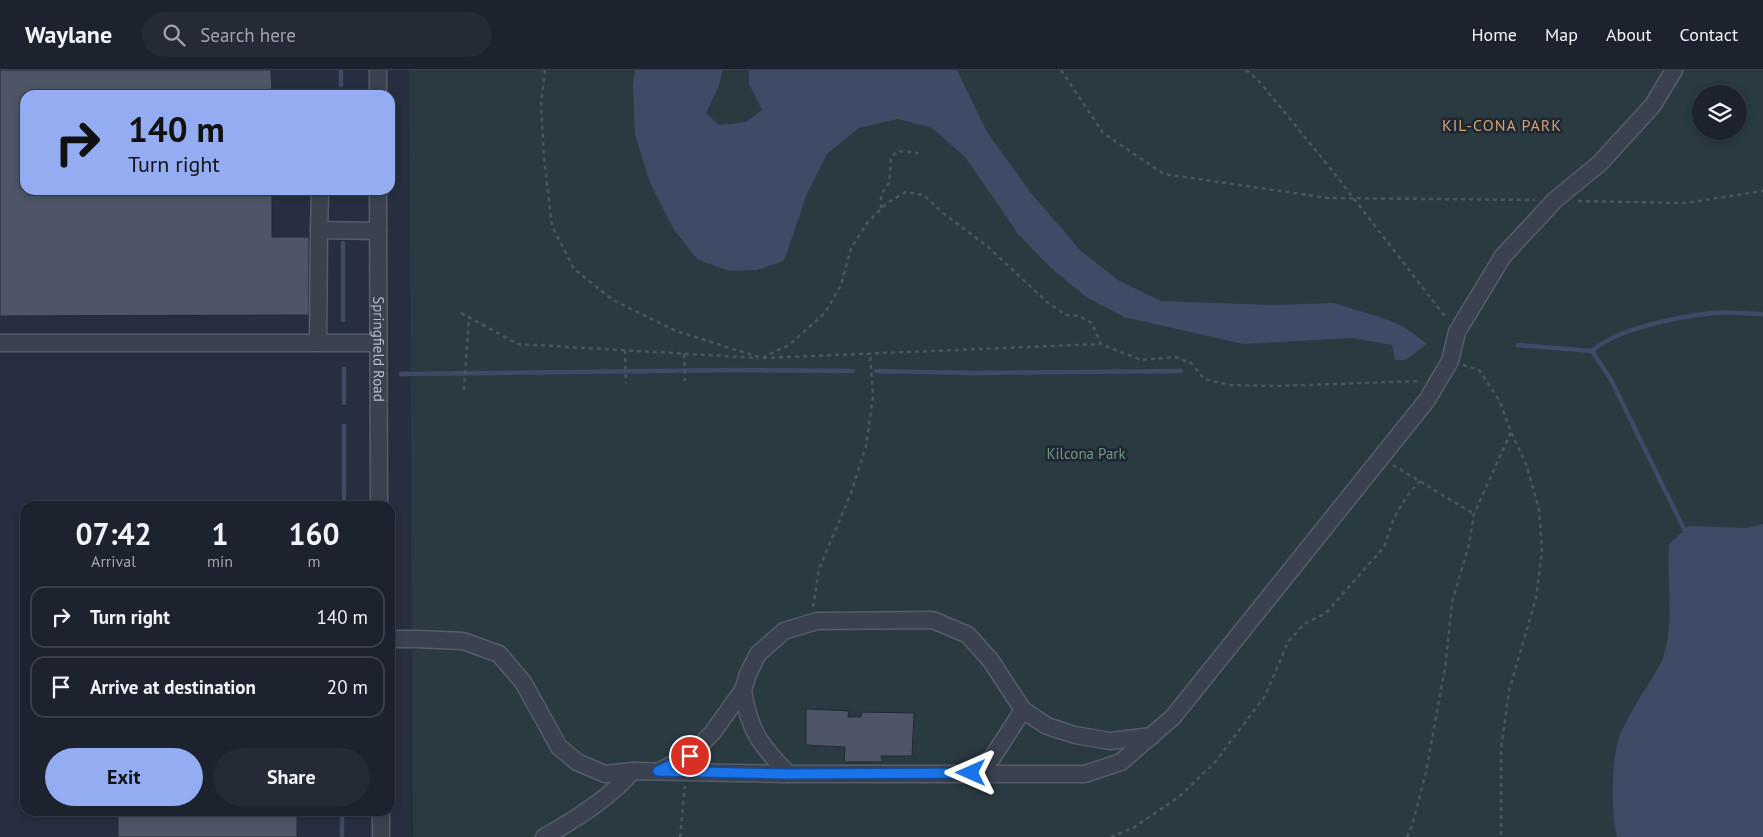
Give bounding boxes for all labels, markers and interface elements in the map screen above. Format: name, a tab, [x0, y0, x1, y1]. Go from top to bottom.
search box	[142, 12, 492, 57]
text: Waylane	[25, 19, 112, 50]
icon: search	[160, 21, 188, 49]
text: Search here	[200, 23, 296, 47]
text: Home	[1471, 23, 1517, 46]
text: Map	[1545, 23, 1578, 46]
text: About	[1606, 23, 1652, 46]
text: Contact	[1680, 23, 1738, 46]
map controls	[1692, 85, 1747, 140]
button: layers	[1692, 85, 1747, 140]
text: 140 m	[128, 106, 225, 152]
icon: right	[45, 110, 110, 175]
district label: KIL-CONA PARK	[1442, 115, 1562, 135]
text: Turn right	[128, 150, 220, 178]
street label: Springfield Road	[369, 296, 389, 402]
park label: Kilcona Park	[1046, 444, 1126, 463]
text: 07:42	[75, 514, 152, 553]
text: 1	[212, 514, 229, 553]
text: 160	[288, 514, 340, 553]
text: Arrival	[91, 551, 136, 571]
text: min	[207, 551, 233, 571]
text: m	[308, 551, 321, 571]
icon: right	[47, 603, 75, 631]
text: Turn right	[90, 605, 170, 629]
text: 140 m	[316, 605, 368, 629]
icon: arrive	[47, 673, 75, 701]
text: Arrive at destination	[90, 675, 256, 699]
text: 20 m	[327, 675, 368, 699]
pin	[669, 735, 711, 777]
icon: arrive	[676, 742, 704, 770]
position arrow	[944, 746, 996, 798]
button: Exit	[45, 748, 203, 806]
button: Share	[213, 748, 370, 806]

